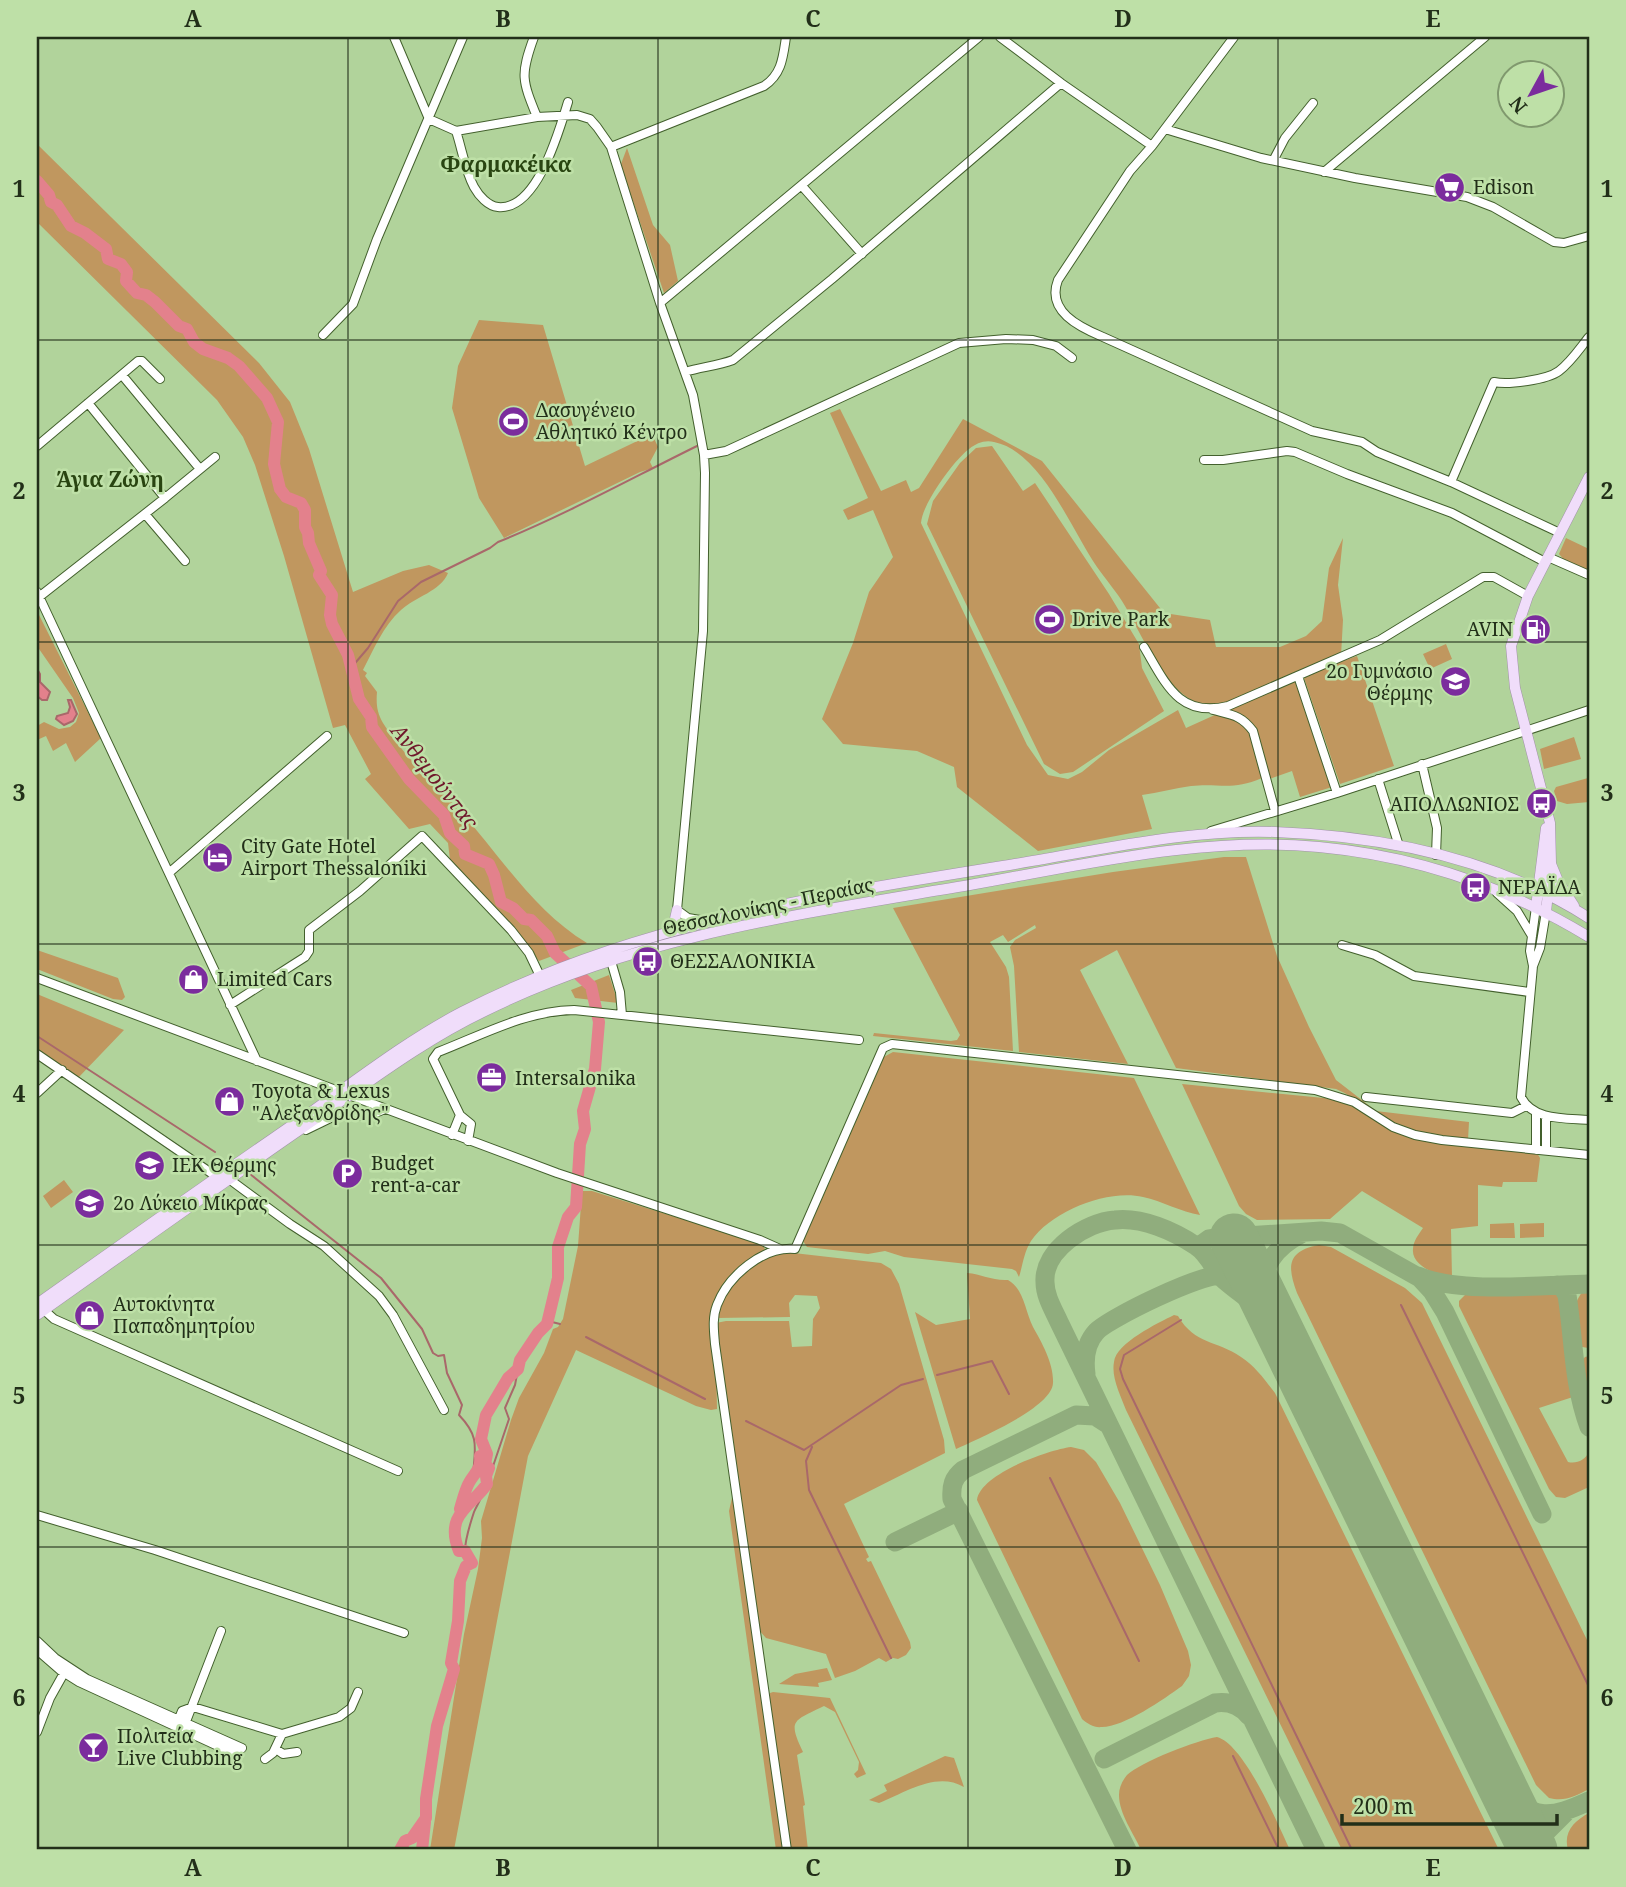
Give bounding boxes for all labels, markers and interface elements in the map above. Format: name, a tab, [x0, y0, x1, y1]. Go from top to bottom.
text: A	[184, 2, 202, 34]
text: B	[495, 2, 511, 34]
text: C	[805, 2, 821, 34]
text: D	[1114, 2, 1132, 34]
text: E	[1425, 2, 1441, 34]
north arrow	[1496, 60, 1566, 130]
text: N	[1503, 91, 1533, 119]
district label: Φαρμακέικα	[440, 150, 572, 178]
supermarket icon: Edison	[1433, 170, 1467, 204]
text: 1	[13, 172, 26, 204]
text: 1	[1601, 172, 1614, 204]
place label: Edison	[1473, 174, 1534, 200]
place label: Δασυγένειο Αθλητικό Κέντρο	[536, 397, 687, 445]
sports icon: Δασυγένειο Αθλητικό Κέντρο	[496, 404, 530, 438]
district label: Άγια Ζώνη	[56, 465, 164, 493]
text: 2	[13, 474, 26, 506]
text: 2	[1601, 474, 1614, 506]
sports icon: Drive Park	[1032, 602, 1066, 636]
place label: Drive Park	[1072, 606, 1170, 632]
fuel station icon: AVIN	[1519, 612, 1553, 646]
place label: AVIN	[1467, 616, 1513, 642]
place label: 2ο Γυμνάσιο Θέρμης	[1326, 658, 1433, 706]
school or university icon: 2ο Γυμνάσιο Θέρμης	[1439, 665, 1473, 699]
water label: Ανθεμούντας	[384, 716, 486, 835]
text: 3	[13, 776, 26, 808]
text: 3	[1601, 776, 1614, 808]
bus stop icon: ΑΠΟΛΛΩΝΙΟΣ	[1525, 787, 1559, 821]
place label: ΑΠΟΛΛΩΝΙΟΣ	[1390, 791, 1519, 817]
place label: City Gate Hotel Airport Thessaloniki	[241, 833, 427, 881]
hotel icon: City Gate Hotel Airport Thessaloniki	[201, 840, 235, 874]
bus stop icon: ΝΕΡΑΪΔΑ	[1458, 870, 1492, 904]
street label: Θεσσαλονίκης - Περαίας	[660, 871, 876, 941]
place label: ΝΕΡΑΪΔΑ	[1498, 874, 1581, 900]
bus stop icon: ΘΕΣΣΑΛΟΝΙΚΙΑ	[630, 944, 664, 978]
place label: ΘΕΣΣΑΛΟΝΙΚΙΑ	[670, 948, 816, 974]
shop icon: Limited Cars	[177, 962, 211, 996]
place label: Limited Cars	[217, 966, 332, 992]
office icon: Intersalonika	[475, 1061, 509, 1095]
place label: Intersalonika	[515, 1065, 636, 1091]
text: 4	[13, 1077, 26, 1109]
text: 4	[1601, 1077, 1614, 1109]
place label: Toyota & Lexus "Αλεξανδρίδης"	[252, 1078, 390, 1126]
shop icon: Toyota & Lexus "Αλεξανδρίδης"	[212, 1085, 246, 1119]
school or university icon: ΙΕΚ Θέρμης	[132, 1148, 166, 1182]
place label: Budget rent-a-car	[371, 1150, 461, 1198]
place label: ΙΕΚ Θέρμης	[172, 1152, 276, 1178]
parking icon: Budget rent-a-car	[331, 1157, 365, 1191]
school or university icon: 2ο Λύκειο Μίκρας	[73, 1186, 107, 1220]
place label: 2ο Λύκειο Μίκρας	[113, 1190, 268, 1216]
place label: Αυτοκίνητα Παπαδημητρίου	[113, 1291, 255, 1339]
shop icon: Αυτοκίνητα Παπαδημητρίου	[73, 1298, 107, 1332]
text: 5	[13, 1379, 26, 1411]
text: 5	[1601, 1379, 1614, 1411]
text: 6	[13, 1681, 26, 1713]
text: 6	[1601, 1681, 1614, 1713]
place label: Πολιτεία Live Clubbing	[117, 1723, 243, 1771]
bar icon: Πολιτεία Live Clubbing	[77, 1730, 111, 1764]
scale bar	[1342, 1782, 1558, 1826]
text: 200 m	[1353, 1792, 1414, 1820]
text: A	[184, 1851, 202, 1883]
text: B	[495, 1851, 511, 1883]
text: C	[805, 1851, 821, 1883]
text: D	[1114, 1851, 1132, 1883]
text: E	[1425, 1851, 1441, 1883]

